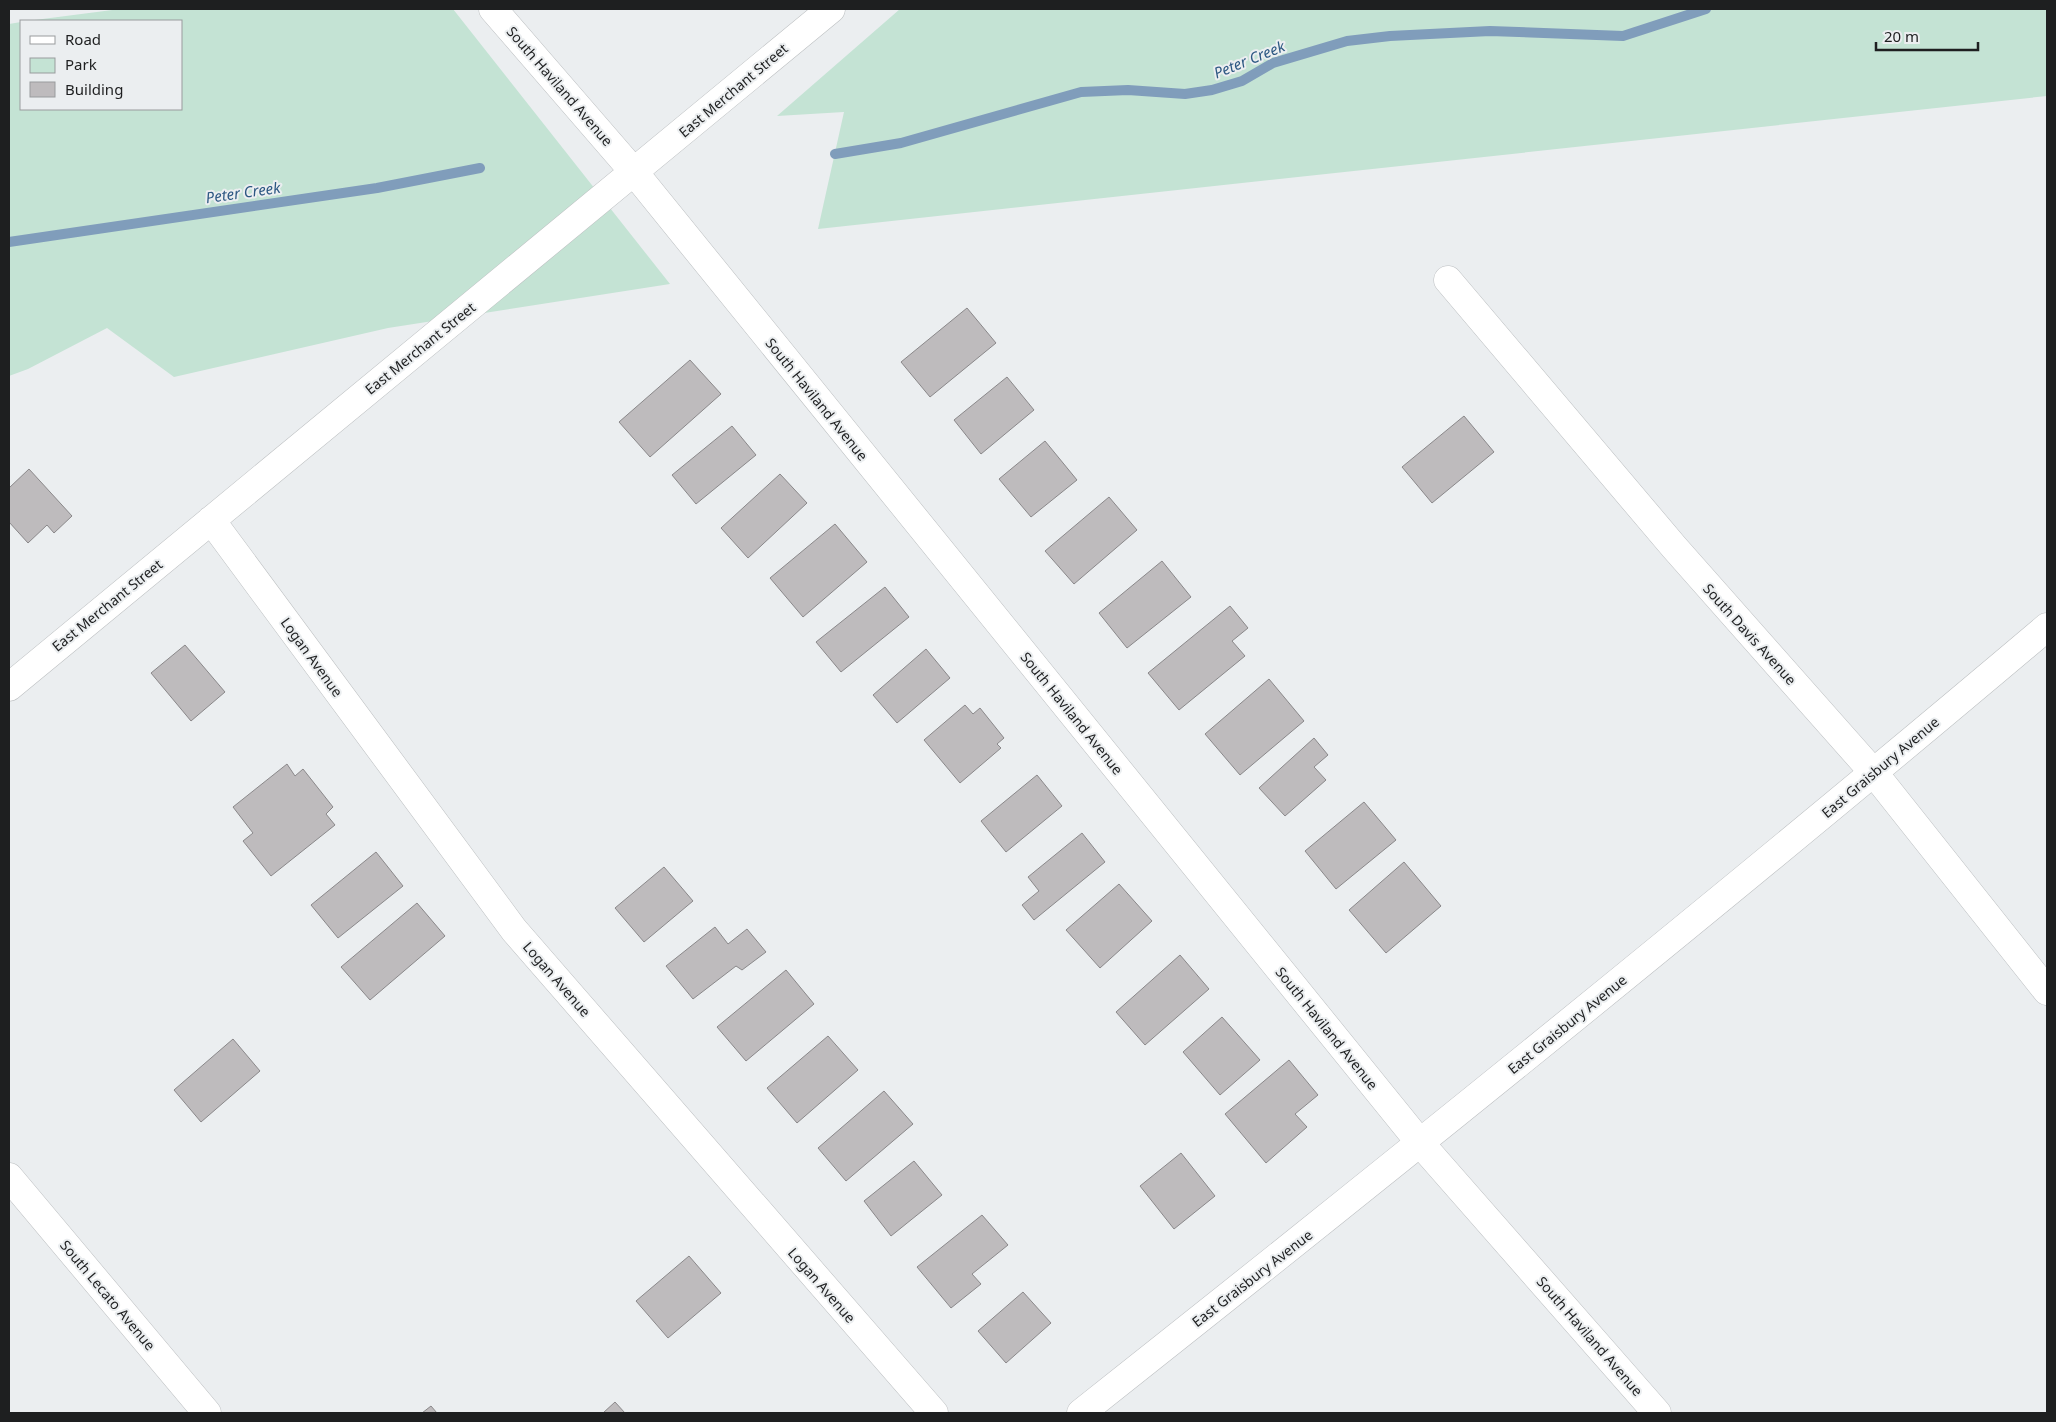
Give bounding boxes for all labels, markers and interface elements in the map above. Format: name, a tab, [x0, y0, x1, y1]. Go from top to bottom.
legend	[20, 20, 182, 110]
scale bar	[1876, 20, 1978, 52]
street label: South Haviland Avenue	[503, 22, 617, 150]
text: 20 m	[1884, 26, 1919, 46]
text: Road	[65, 29, 101, 49]
water label: Peter Creek	[1210, 35, 1288, 82]
street label: East Merchant Street	[674, 39, 792, 141]
text: Park	[65, 54, 97, 74]
text: Building	[65, 79, 123, 99]
water label: Peter Creek	[204, 177, 282, 207]
street label: East Merchant Street	[361, 298, 479, 398]
street label: South Haviland Avenue	[762, 334, 872, 464]
street label: East Merchant Street	[48, 555, 166, 655]
street label: South Davis Avenue	[1699, 579, 1801, 689]
street label: Logan Avenue	[277, 614, 347, 701]
street label: South Haviland Avenue	[1017, 648, 1127, 778]
street label: East Graisbury Avenue	[1817, 712, 1943, 822]
street label: Logan Avenue	[519, 937, 595, 1021]
street label: South Haviland Avenue	[1272, 963, 1382, 1093]
street label: East Graisbury Avenue	[1504, 970, 1631, 1078]
street label: East Graisbury Avenue	[1188, 1225, 1316, 1331]
street label: South Lecato Avenue	[56, 1236, 160, 1354]
street label: Logan Avenue	[784, 1243, 860, 1327]
street label: South Haviland Avenue	[1533, 1272, 1647, 1400]

